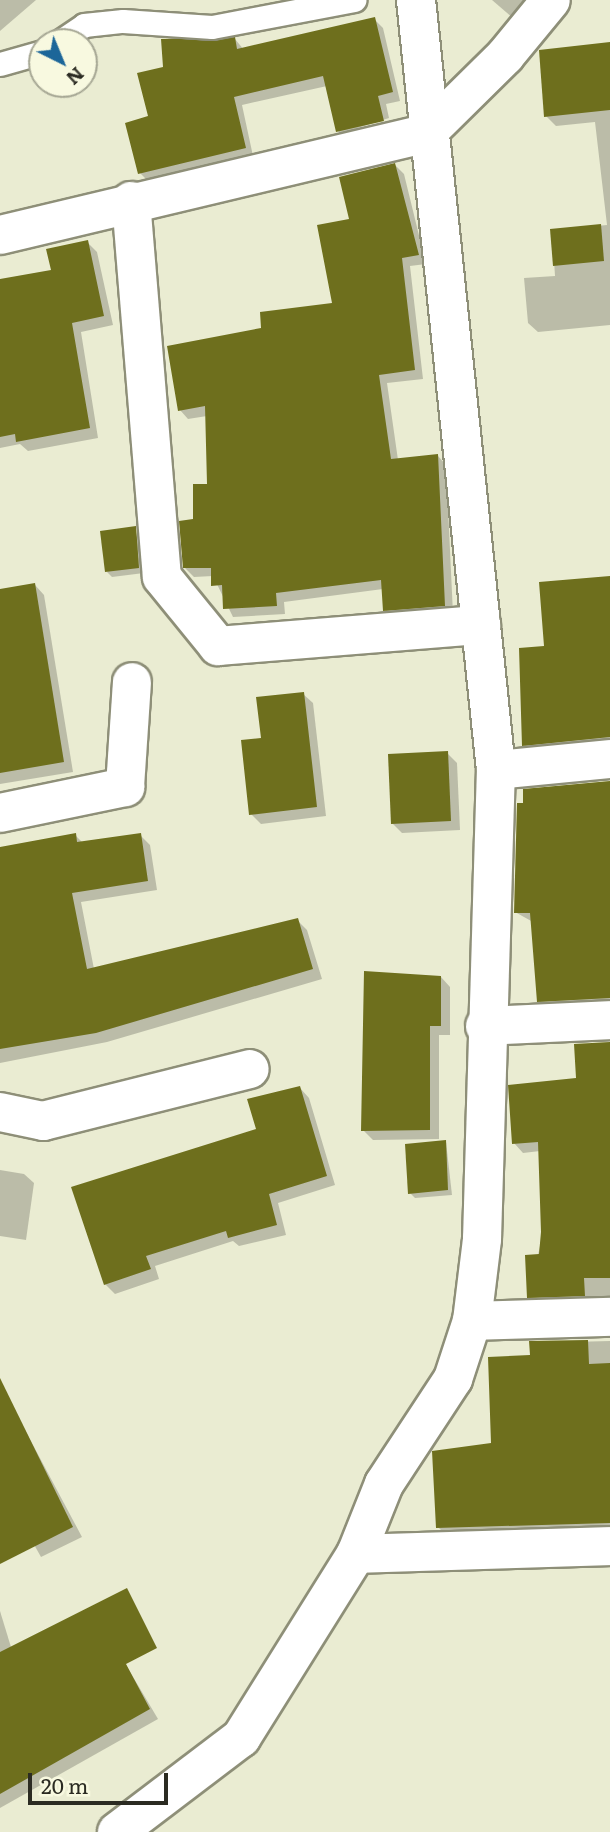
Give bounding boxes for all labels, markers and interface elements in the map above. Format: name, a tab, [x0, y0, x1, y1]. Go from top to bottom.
north arrow	[28, 28, 98, 98]
text: N	[61, 61, 91, 93]
scale bar	[32, 1758, 172, 1802]
text: 20 m	[41, 1769, 88, 1800]

